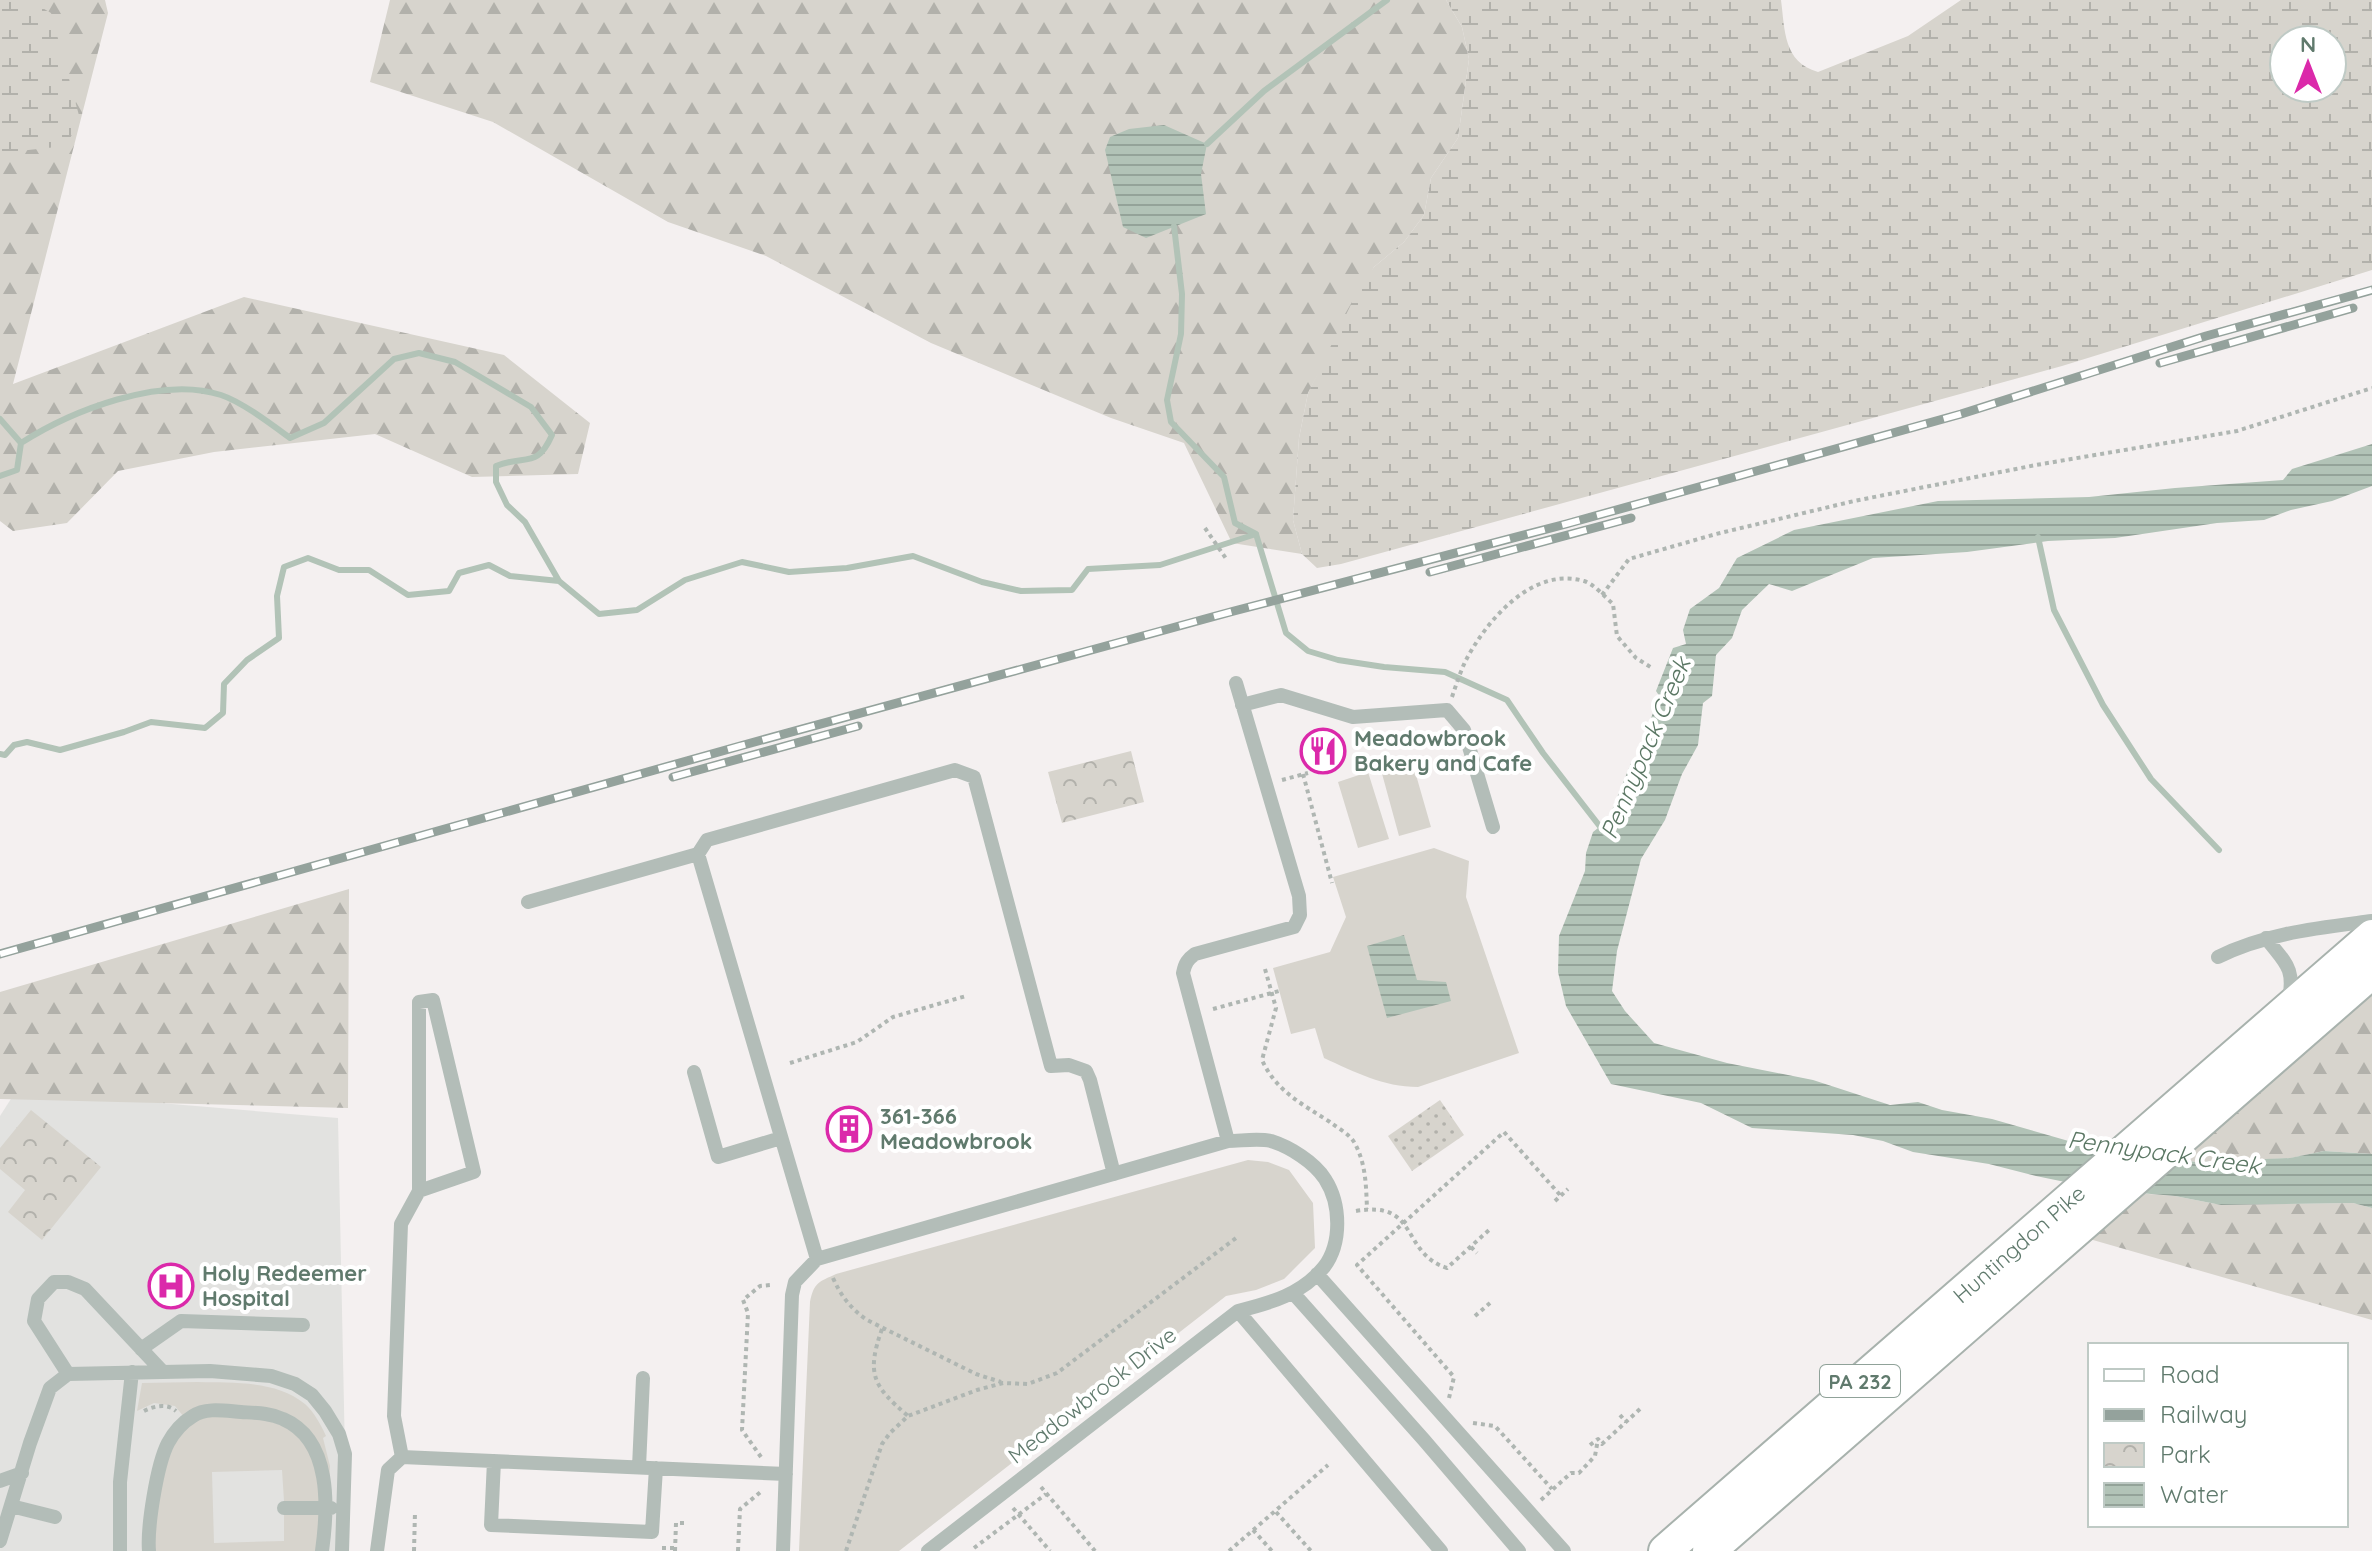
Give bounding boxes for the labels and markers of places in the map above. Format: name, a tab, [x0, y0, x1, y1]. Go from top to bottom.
place label: Meadowbrook Bakery and Cafe	[1354, 724, 1532, 777]
restaurant icon: Meadowbrook Bakery and Cafe	[1299, 727, 1347, 775]
place label: 361-366 Meadowbrook	[880, 1102, 1032, 1155]
building icon: 361-366 Meadowbrook	[825, 1105, 873, 1153]
place label: Holy Redeemer Hospital	[202, 1259, 367, 1312]
hospital icon: Holy Redeemer Hospital	[147, 1262, 195, 1310]

